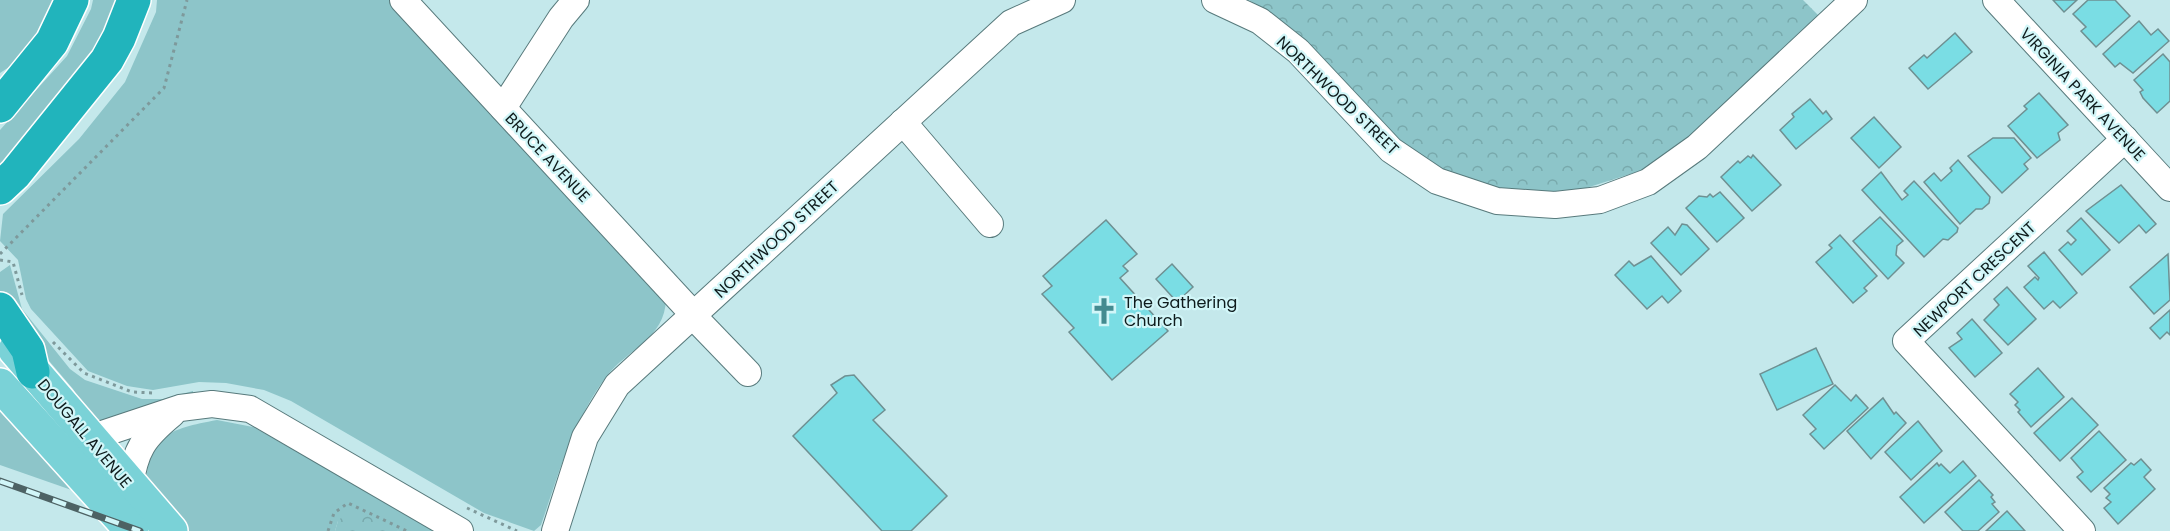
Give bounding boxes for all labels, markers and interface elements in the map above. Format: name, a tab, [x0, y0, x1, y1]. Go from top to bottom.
street label: VIRGINIA PARK AVENUE	[2015, 23, 2151, 166]
street label: NORTHWOOD STREET	[1271, 31, 1404, 160]
street label: BRUCE AVENUE	[500, 107, 595, 207]
street label: NORTHWOOD STREET	[709, 175, 844, 303]
street label: NEWPORT CRESCENT	[1908, 216, 2041, 342]
place label: The Gathering Church	[1124, 291, 1237, 332]
church icon: The Gathering Church	[1089, 296, 1119, 326]
street label: DOUGALL AVENUE	[32, 374, 137, 493]

